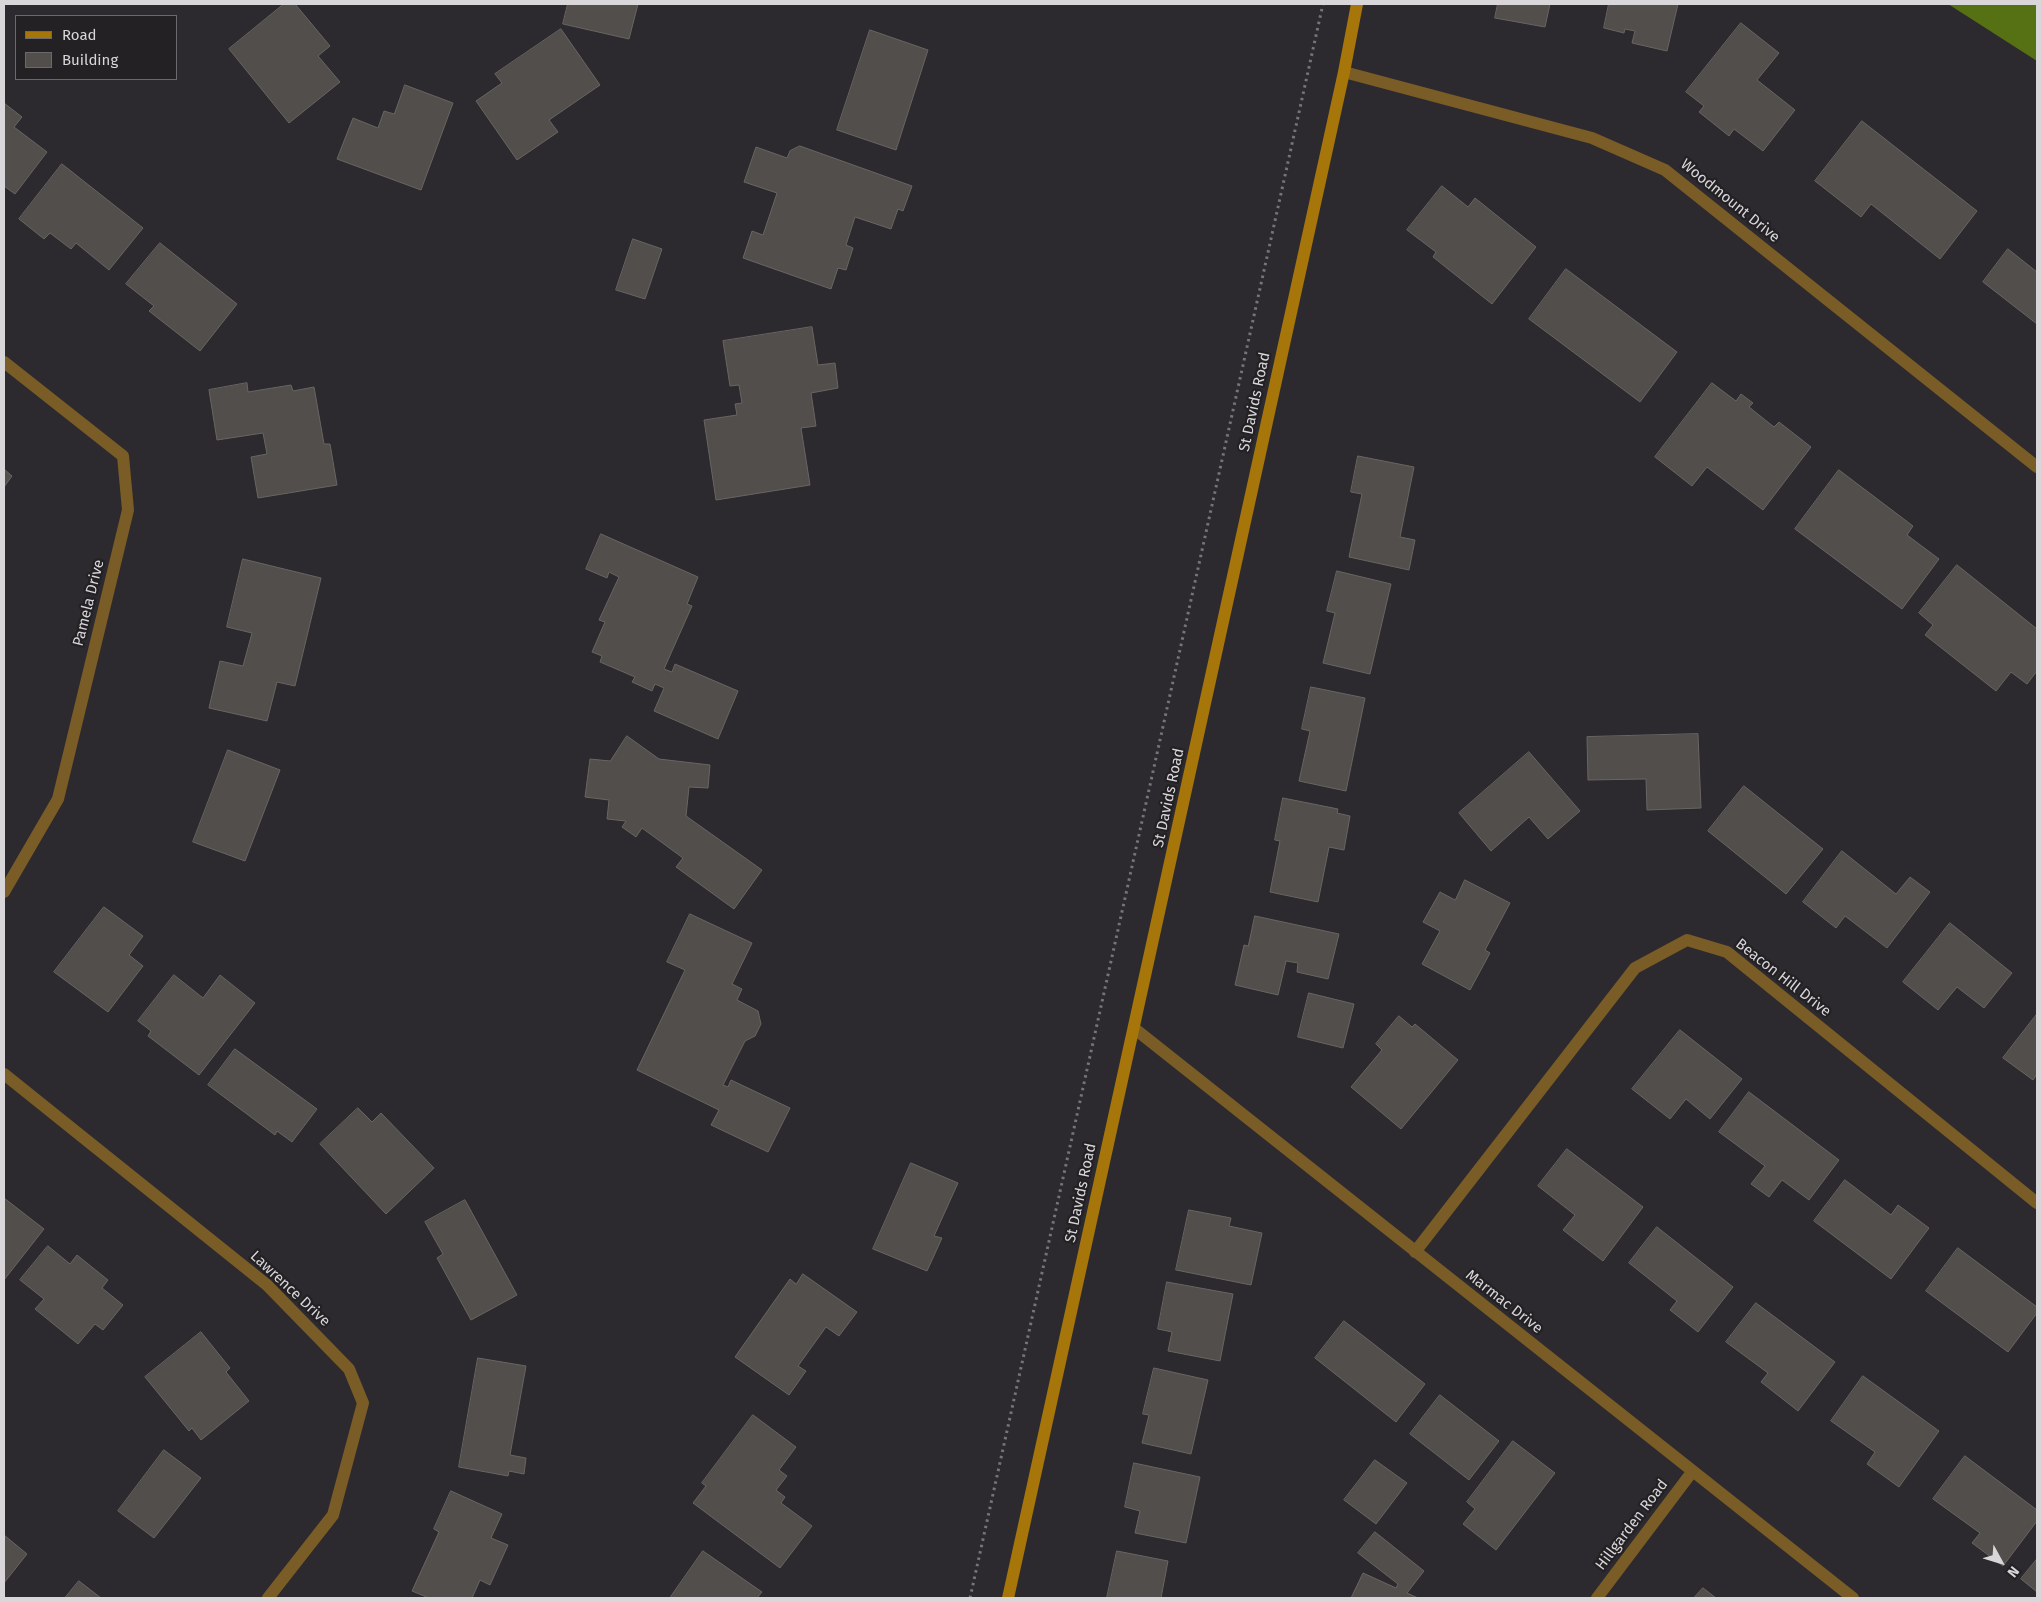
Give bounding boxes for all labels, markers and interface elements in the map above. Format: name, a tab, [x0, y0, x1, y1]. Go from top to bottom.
legend	[15, 15, 178, 80]
text: Road	[62, 26, 97, 44]
text: Building	[62, 51, 118, 69]
street label: Woodmount Drive	[1677, 155, 1783, 247]
street label: St Davids Road	[1236, 351, 1274, 453]
street label: Pamela Drive	[70, 558, 108, 648]
street label: St Davids Road	[1150, 747, 1188, 849]
street label: Beacon Hill Drive	[1732, 935, 1834, 1021]
street label: St Davids Road	[1062, 1142, 1100, 1244]
street label: Lawrence Drive	[246, 1247, 334, 1331]
street label: Marmac Drive	[1462, 1266, 1546, 1338]
street label: Hillgarden Road	[1592, 1476, 1672, 1574]
north arrow	[1976, 1537, 2026, 1587]
text: N	[2004, 1563, 2023, 1581]

